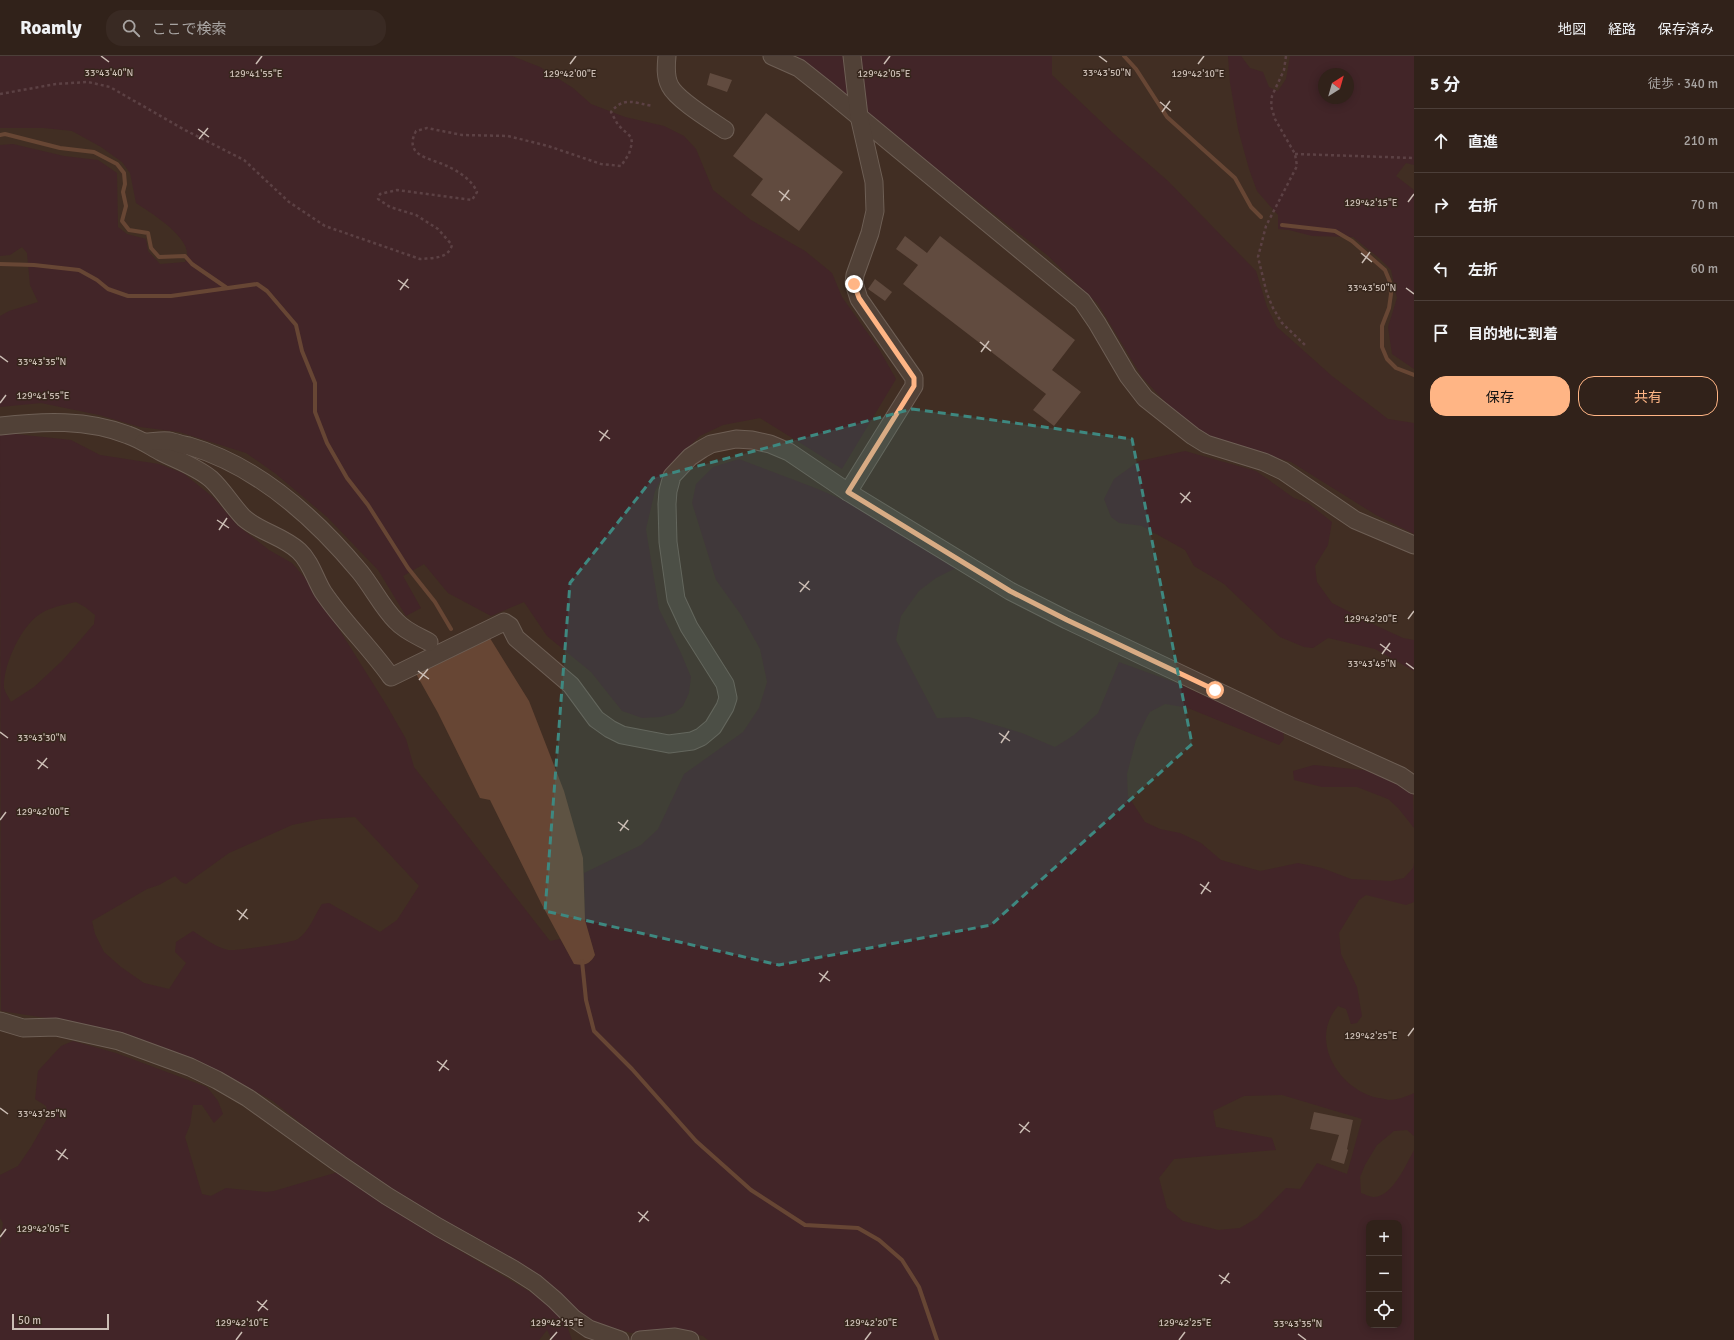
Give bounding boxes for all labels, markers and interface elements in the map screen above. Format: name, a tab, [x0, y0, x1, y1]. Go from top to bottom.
search box	[106, 10, 386, 46]
text: Roamly	[20, 16, 82, 40]
icon: search	[120, 17, 142, 39]
text: ここで検索	[152, 20, 227, 38]
text: 地図	[1558, 21, 1586, 38]
text: 経路	[1608, 21, 1636, 38]
text: 保存済み	[1658, 21, 1714, 38]
text: 33°43'40"N	[85, 67, 133, 79]
text: 33°43'50"N	[1083, 67, 1131, 79]
text: 129°41'55"E	[229, 68, 283, 80]
text: 129°42'00"E	[543, 68, 597, 80]
text: 129°42'05"E	[857, 68, 911, 80]
text: 129°42'10"E	[1171, 68, 1225, 80]
north arrow	[1318, 68, 1354, 104]
text: 5 分	[1430, 74, 1460, 95]
text: 徒歩 · 340 m	[1648, 76, 1718, 92]
icon: ahead	[1430, 130, 1452, 152]
text: 直進	[1468, 133, 1498, 151]
text: 210 m	[1684, 133, 1718, 149]
icon: right	[1430, 194, 1452, 216]
text: 129°42'15"E	[1344, 197, 1398, 209]
text: 右折	[1468, 197, 1498, 215]
text: 70 m	[1691, 197, 1718, 213]
icon: left	[1430, 258, 1452, 280]
text: 左折	[1468, 261, 1498, 279]
text: 60 m	[1691, 261, 1718, 277]
route end	[845, 275, 863, 293]
text: 33°43'50"N	[1348, 282, 1396, 294]
icon: arrive	[1430, 322, 1452, 344]
text: 目的地に到着	[1468, 325, 1558, 343]
text: 33°43'35"N	[18, 356, 66, 368]
button: 保存	[1430, 376, 1570, 416]
button: 共有	[1578, 376, 1718, 416]
text: 129°41'55"E	[16, 390, 70, 402]
text: 129°42'20"E	[1344, 613, 1398, 625]
text: 33°43'45"N	[1348, 658, 1396, 670]
route start	[1206, 681, 1224, 699]
text: 33°43'30"N	[18, 732, 66, 744]
text: 129°42'00"E	[16, 806, 70, 818]
text: 129°42'25"E	[1344, 1030, 1398, 1042]
text: 33°43'25"N	[18, 1108, 66, 1120]
map controls	[1366, 1220, 1402, 1328]
button: +	[1366, 1220, 1402, 1256]
text: 129°42'05"E	[16, 1223, 70, 1235]
button: −	[1366, 1256, 1402, 1292]
button: locate	[1366, 1292, 1402, 1328]
scale bar	[12, 1312, 109, 1331]
text: 50 m	[18, 1314, 41, 1327]
text: 129°42'10"E	[215, 1317, 269, 1329]
text: 129°42'15"E	[530, 1317, 584, 1329]
text: 129°42'20"E	[844, 1317, 898, 1329]
text: 129°42'25"E	[1158, 1317, 1212, 1329]
text: 33°43'35"N	[1274, 1318, 1322, 1330]

